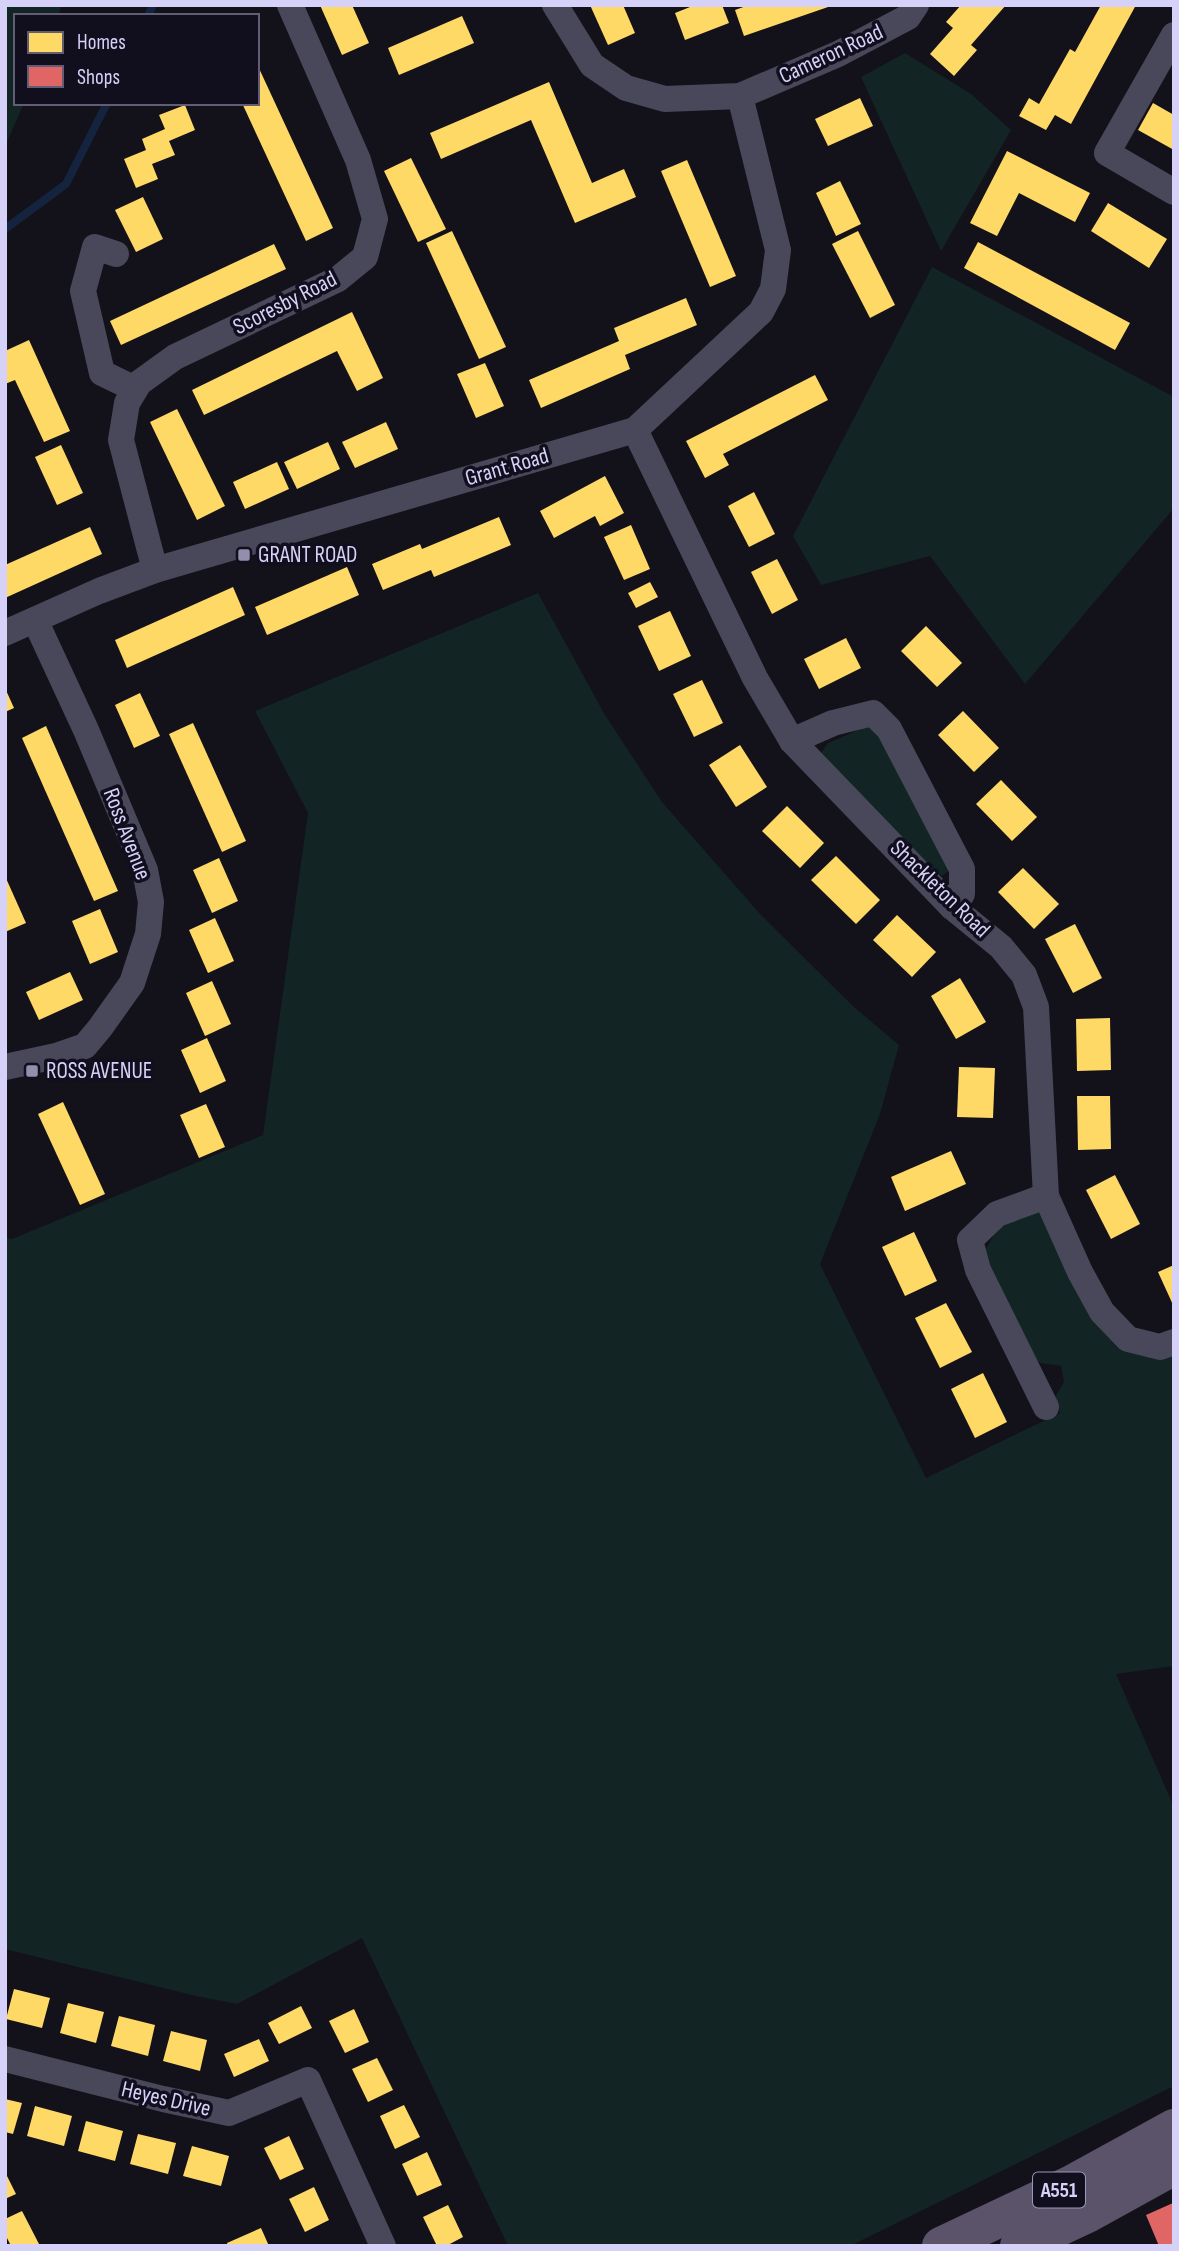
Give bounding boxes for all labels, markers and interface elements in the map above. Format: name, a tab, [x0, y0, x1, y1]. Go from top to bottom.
legend	[14, 14, 259, 105]
street label: Cameron Road	[775, 18, 887, 90]
text: Homes	[77, 30, 126, 55]
text: Shops	[77, 65, 120, 90]
street label: Scoresby Road	[229, 265, 341, 341]
street label: Grant Road	[462, 442, 552, 492]
place label: GRANT ROAD	[258, 541, 357, 569]
marker: GRANT ROAD	[236, 547, 252, 563]
street label: Ross Avenue	[97, 784, 157, 884]
street label: Shackleton Road	[884, 834, 996, 944]
place label: ROSS AVENUE	[46, 1057, 152, 1085]
marker: ROSS AVENUE	[24, 1063, 40, 1079]
street label: Heyes Drive	[119, 2075, 213, 2123]
road number: A551	[1033, 2172, 1085, 2208]

